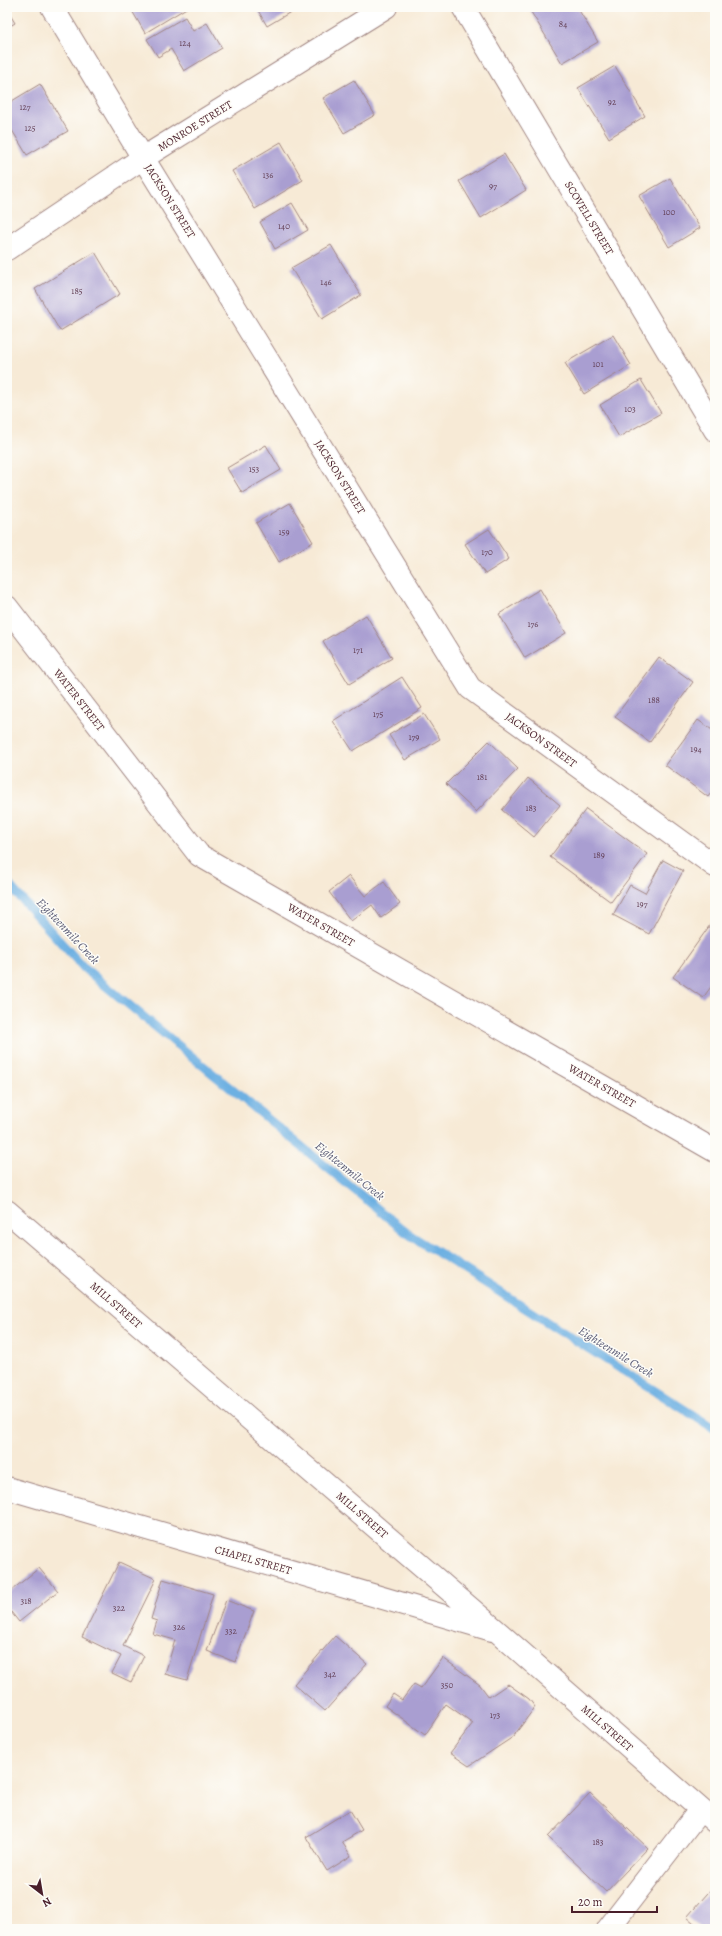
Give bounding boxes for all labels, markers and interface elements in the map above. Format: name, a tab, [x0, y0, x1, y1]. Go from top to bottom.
house number: 84	[559, 18, 567, 30]
house number: 124	[179, 37, 191, 49]
house number: 92	[608, 96, 617, 108]
street label: MONROE STREET	[155, 97, 235, 155]
house number: 127	[19, 101, 31, 113]
house number: 125	[24, 122, 36, 134]
street label: JACKSON STREET	[141, 161, 199, 241]
house number: 136	[263, 169, 273, 181]
street label: SCOVELL STREET	[561, 178, 617, 258]
house number: 97	[489, 180, 497, 192]
house number: 100	[663, 206, 676, 218]
house number: 140	[278, 220, 290, 232]
house number: 146	[320, 276, 332, 288]
house number: 185	[71, 285, 83, 297]
house number: 101	[593, 358, 603, 370]
house number: 103	[624, 403, 636, 415]
street label: JACKSON STREET	[311, 437, 369, 517]
house number: 153	[249, 463, 260, 475]
house number: 159	[278, 526, 290, 538]
house number: 170	[481, 546, 493, 558]
house number: 176	[527, 618, 539, 630]
house number: 171	[353, 644, 363, 656]
street label: WATER STREET	[49, 665, 108, 734]
house number: 188	[648, 694, 660, 706]
house number: 175	[373, 708, 383, 720]
street label: JACKSON STREET	[502, 709, 580, 771]
house number: 179	[409, 731, 419, 743]
house number: 194	[690, 743, 702, 755]
house number: 181	[477, 771, 487, 783]
house number: 183	[525, 802, 537, 814]
house number: 189	[593, 849, 605, 861]
water label: Eighteenmile Creek	[33, 894, 103, 968]
house number: 197	[637, 898, 648, 910]
street label: WATER STREET	[284, 899, 357, 950]
street label: WATER STREET	[565, 1060, 638, 1111]
water label: Eighteenmile Creek	[312, 1138, 389, 1204]
street label: MILL STREET	[87, 1278, 145, 1332]
water label: Eighteenmile Creek	[576, 1323, 657, 1382]
street label: MILL STREET	[333, 1488, 391, 1542]
street label: CHAPEL STREET	[213, 1542, 293, 1578]
house number: 318	[20, 1595, 32, 1607]
house number: 322	[113, 1602, 126, 1614]
house number: 326	[173, 1621, 185, 1633]
house number: 332	[225, 1625, 238, 1637]
house number: 342	[324, 1668, 337, 1680]
house number: 350	[441, 1679, 453, 1691]
street label: MILL STREET	[578, 1701, 636, 1755]
house number: 173	[490, 1709, 501, 1721]
house number: 183	[592, 1836, 604, 1848]
north arrow	[22, 1874, 62, 1914]
scale bar	[572, 1888, 657, 1914]
text: N	[40, 1894, 54, 1911]
text: 20 m	[578, 1894, 602, 1910]

